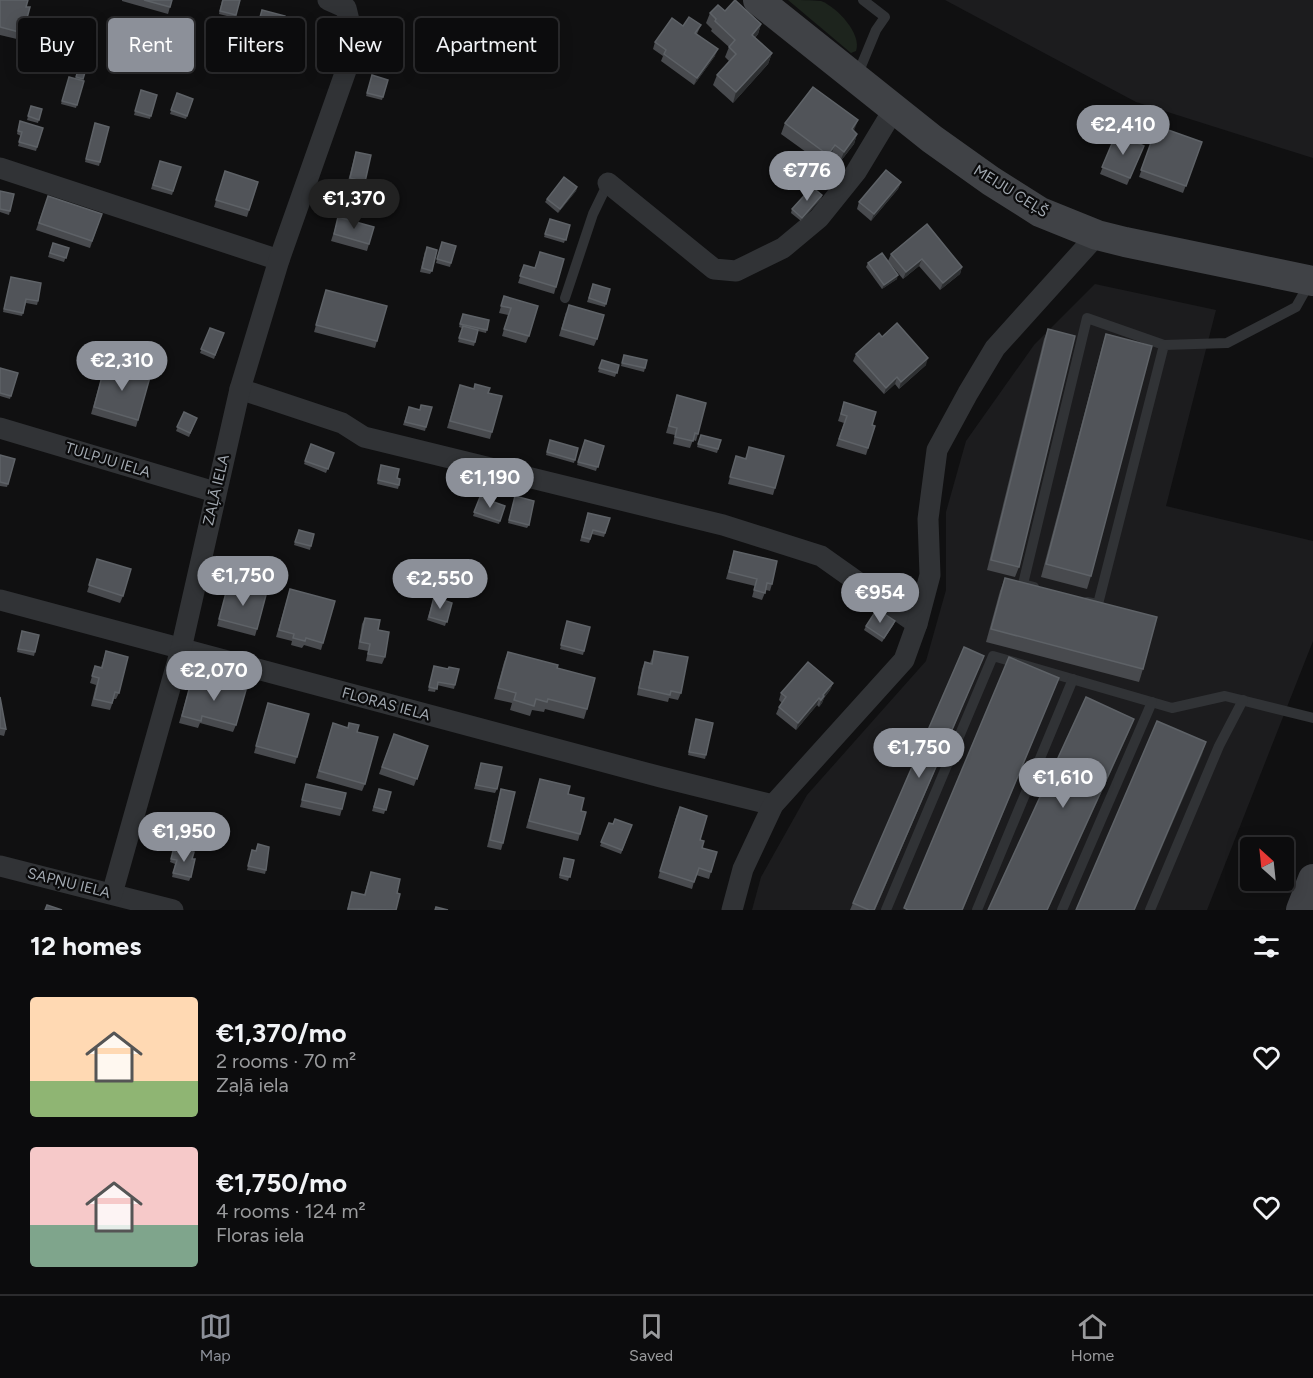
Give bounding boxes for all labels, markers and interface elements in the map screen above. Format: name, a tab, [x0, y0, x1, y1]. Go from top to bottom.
chip: Buy	[18, 18, 96, 72]
chip: Rent	[108, 18, 194, 72]
chip: Filters	[206, 18, 305, 72]
chip: New	[317, 18, 403, 72]
chip: Apartment	[415, 18, 558, 72]
pin: €2,410	[1074, 105, 1172, 156]
text: €2,410	[1091, 112, 1155, 136]
pin: €776	[771, 151, 843, 202]
text: €776	[783, 158, 831, 182]
street label: MEIJU CEĻŠ	[970, 161, 1052, 221]
pin: €1,370	[305, 179, 403, 230]
text: €1,370	[323, 186, 385, 210]
pin: €2,310	[73, 341, 171, 392]
text: €2,310	[90, 348, 154, 372]
street label: TULPJU IELA	[63, 438, 153, 482]
street label: ZAĻĀ IELA	[199, 453, 233, 527]
pin: €1,190	[441, 458, 539, 509]
text: €1,190	[460, 465, 520, 489]
pin: €1,750	[194, 556, 292, 607]
pin: €2,550	[391, 559, 489, 610]
text: €1,750	[211, 563, 275, 587]
text: €2,550	[407, 566, 473, 590]
pin: €954	[844, 573, 916, 624]
text: €954	[855, 580, 905, 604]
pin: €2,070	[165, 651, 263, 702]
text: €2,070	[180, 658, 248, 682]
street label: FLORAS IELA	[340, 684, 432, 724]
pin: €1,750	[870, 728, 968, 779]
text: €1,750	[887, 735, 951, 759]
pin: €1,610	[1014, 758, 1112, 809]
text: €1,610	[1033, 765, 1093, 789]
pin: €1,950	[135, 812, 233, 863]
text: €1,950	[152, 819, 216, 843]
north arrow	[1240, 837, 1294, 891]
map controls	[1240, 837, 1294, 891]
street label: SAPŅU IELA	[26, 864, 112, 902]
text: 12 homes	[30, 930, 141, 962]
icon: filters	[1250, 930, 1283, 963]
text: €1,370/mo	[216, 1017, 347, 1049]
icon: home	[78, 1021, 150, 1093]
icon: heart	[1250, 1041, 1283, 1074]
text: 2 rooms · 70 m²	[216, 1049, 356, 1073]
text: Zaļā iela	[216, 1073, 289, 1097]
text: €1,750/mo	[216, 1167, 347, 1199]
icon: home	[78, 1171, 150, 1243]
icon: heart	[1250, 1191, 1283, 1224]
text: 4 rooms · 124 m²	[216, 1199, 366, 1223]
text: Floras iela	[216, 1223, 304, 1247]
tab: Map	[199, 1310, 232, 1365]
tab: Saved	[629, 1310, 673, 1365]
tab: Home	[1071, 1310, 1114, 1365]

